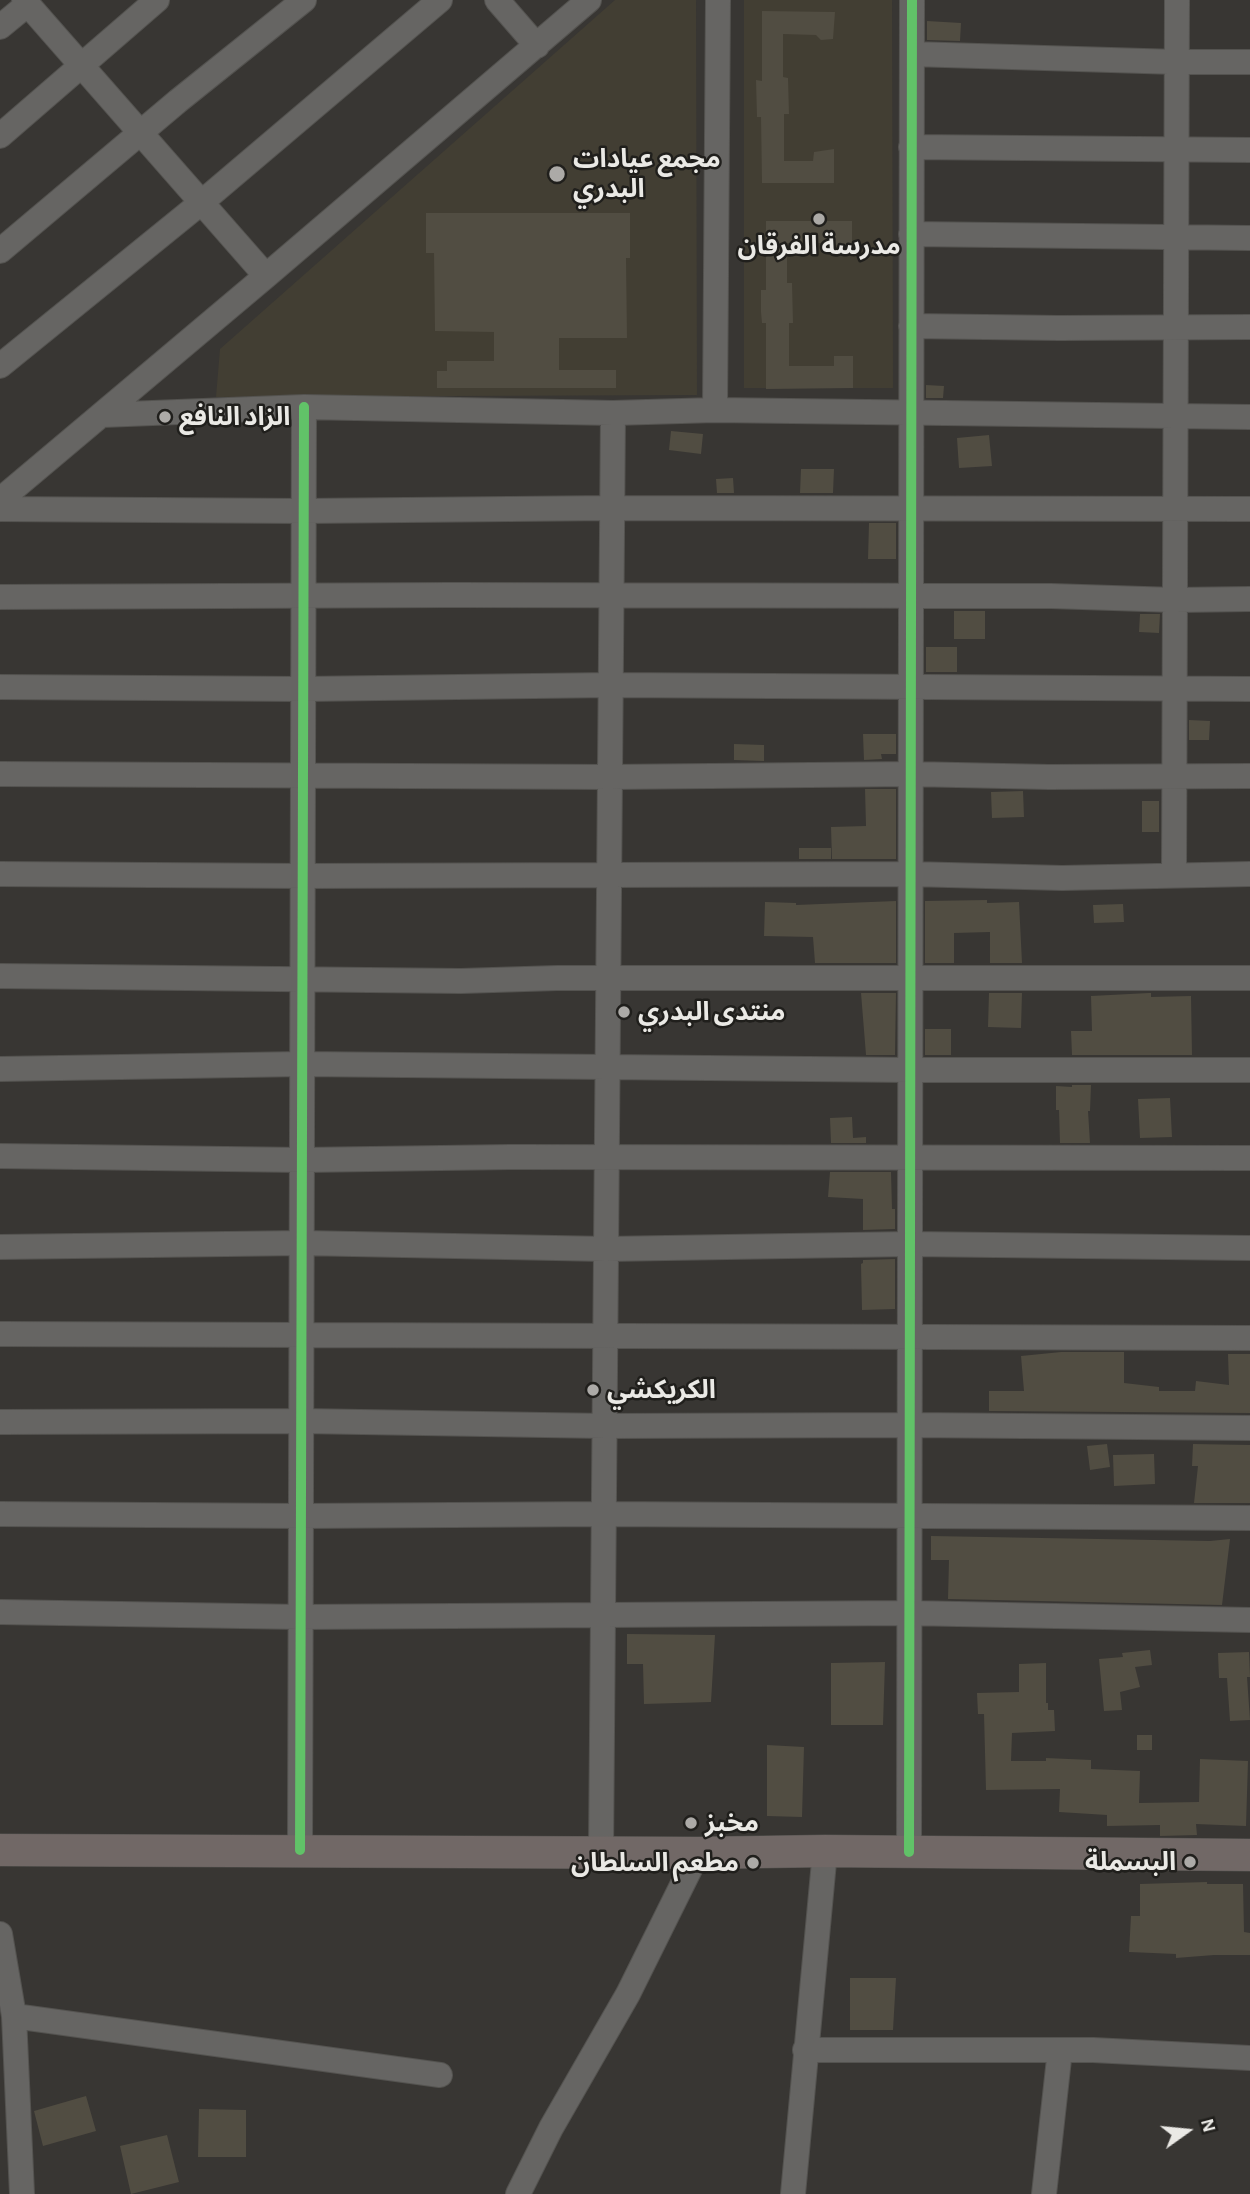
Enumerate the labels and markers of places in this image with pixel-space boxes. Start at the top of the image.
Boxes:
place label: مجمع عيادات البدري [573,143,721,204]
marker: مجمع عيادات البدري [547,164,567,184]
marker: مدرسة الفرقان [811,211,827,227]
place label: مدرسة الفرقان [737,230,901,262]
place label: الزاد النافع [179,401,290,433]
marker: الزاد النافع [157,409,173,425]
place label: منتدى البدري [638,996,785,1028]
marker: منتدى البدري [616,1004,632,1020]
place label: الكريكشي [607,1374,716,1406]
marker: الكريكشي [585,1382,601,1398]
place label: مخبز [705,1807,759,1839]
marker: مخبز [683,1815,699,1831]
place label: البسملة [1085,1846,1176,1878]
place label: مطعم السلطان [571,1847,739,1879]
marker: البسملة [1182,1854,1198,1870]
marker: مطعم السلطان [745,1855,761,1871]

